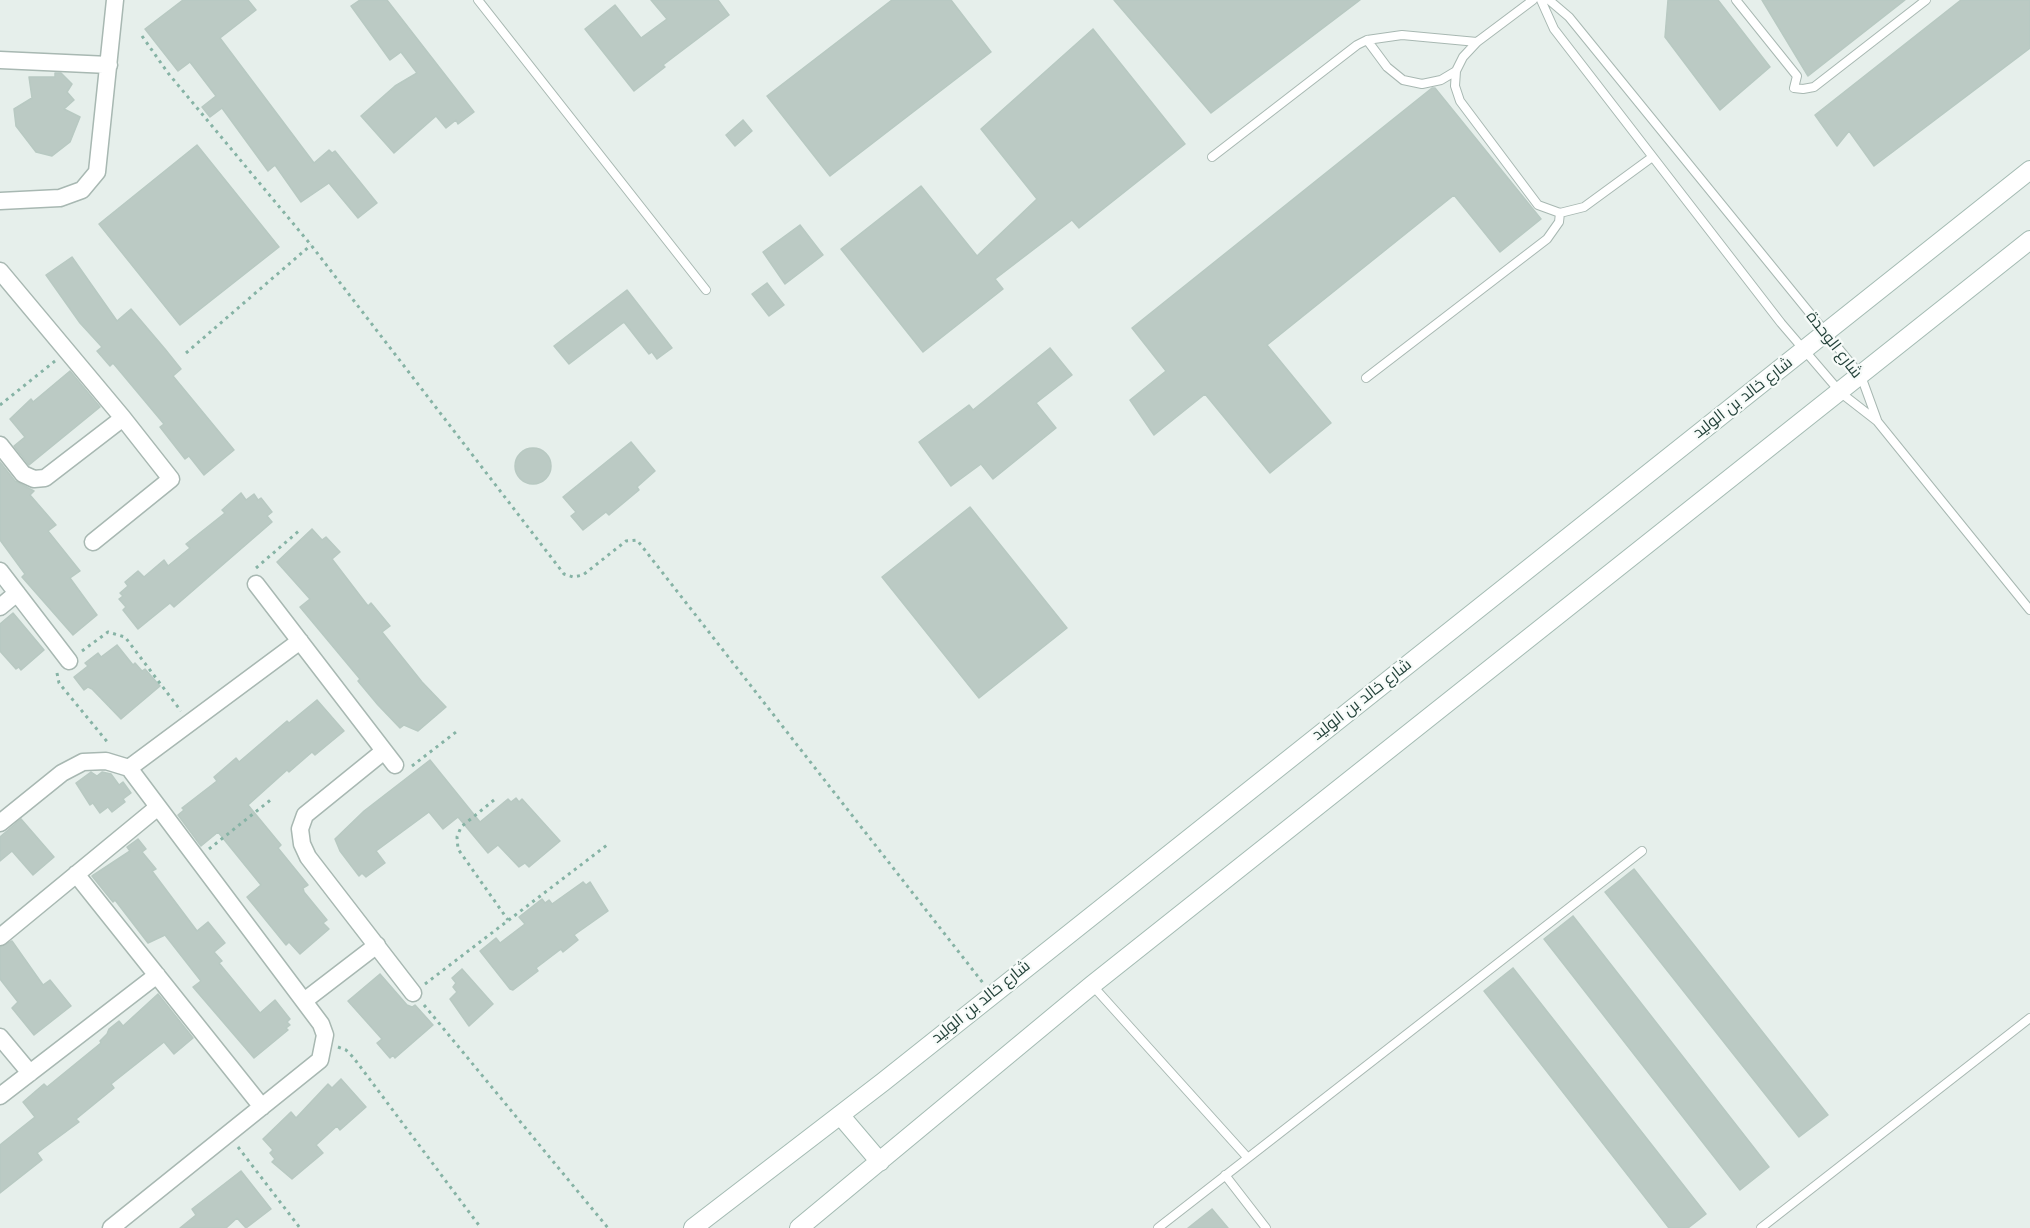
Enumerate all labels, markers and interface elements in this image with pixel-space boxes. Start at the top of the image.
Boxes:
street label: شارع الوحدة [1802,308,1866,382]
street label: شارع خالد بن الوليد [1689,353,1797,443]
street label: شارع خالد بن الوليد [1308,655,1416,745]
street label: شارع خالد بن الوليد [928,956,1034,1048]

